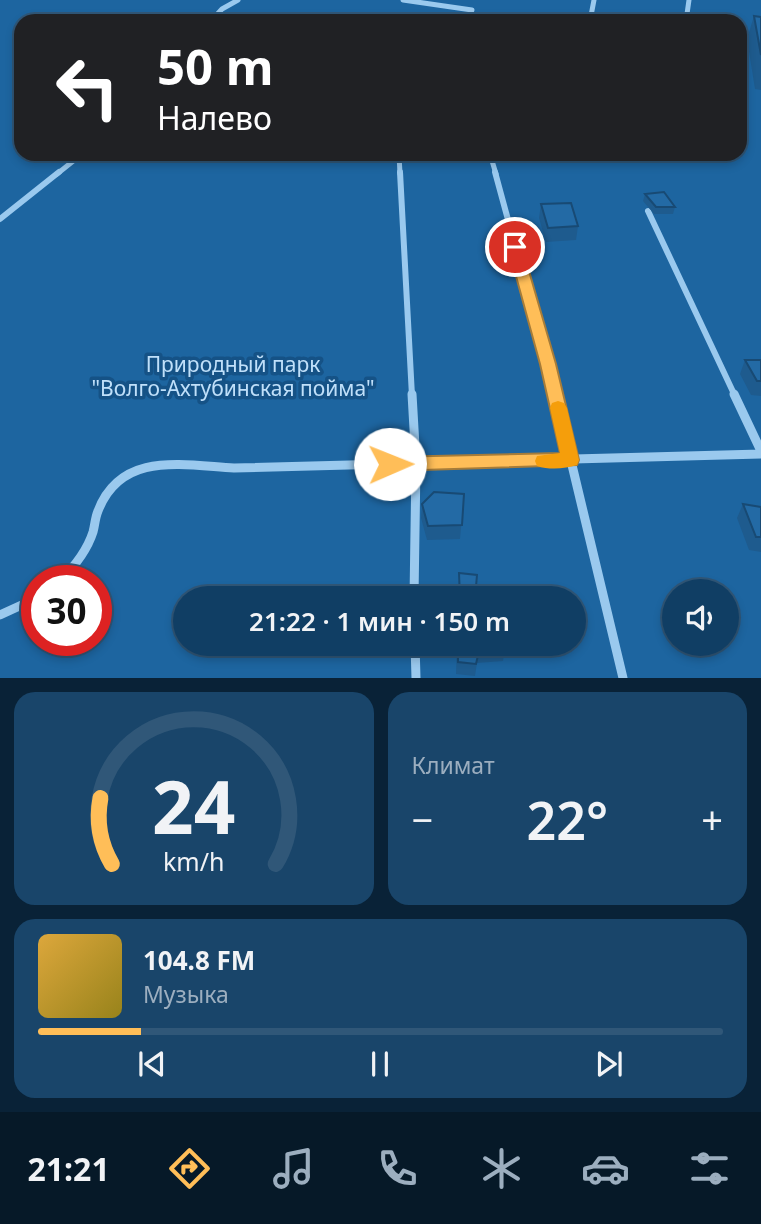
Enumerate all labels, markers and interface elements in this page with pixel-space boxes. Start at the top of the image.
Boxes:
text: 50 m [157,33,274,99]
icon: left [42,42,133,133]
text: Налево [157,96,272,139]
pin [485,217,545,277]
icon: arrive [496,228,534,266]
park label: Природный парк "Волго-Ахтубинская пойма" [91,350,375,402]
position arrow [353,427,427,501]
speed limit sign: 30 [21,565,112,656]
map controls [662,579,739,656]
button: sound [662,579,739,656]
text: 21:22 · 1 мин · 150 m [249,603,510,639]
text: Климат [412,749,495,781]
text: 24 [152,757,235,856]
text: 22° [526,784,608,855]
text: − [412,793,433,845]
text: + [701,793,723,845]
text: km/h [163,844,225,878]
text: 104.8 FM [143,942,255,978]
text: Музыка [143,978,229,1010]
icon: previous [133,1045,171,1083]
icon: pause [361,1045,399,1083]
icon: next [590,1045,628,1083]
icon: directions [165,1144,214,1193]
icon: music [269,1144,318,1193]
icon: phone [373,1144,422,1193]
icon: climate [477,1144,526,1193]
icon: car [581,1144,630,1193]
icon: filters [685,1144,734,1193]
text: 21:21 [27,1147,110,1190]

